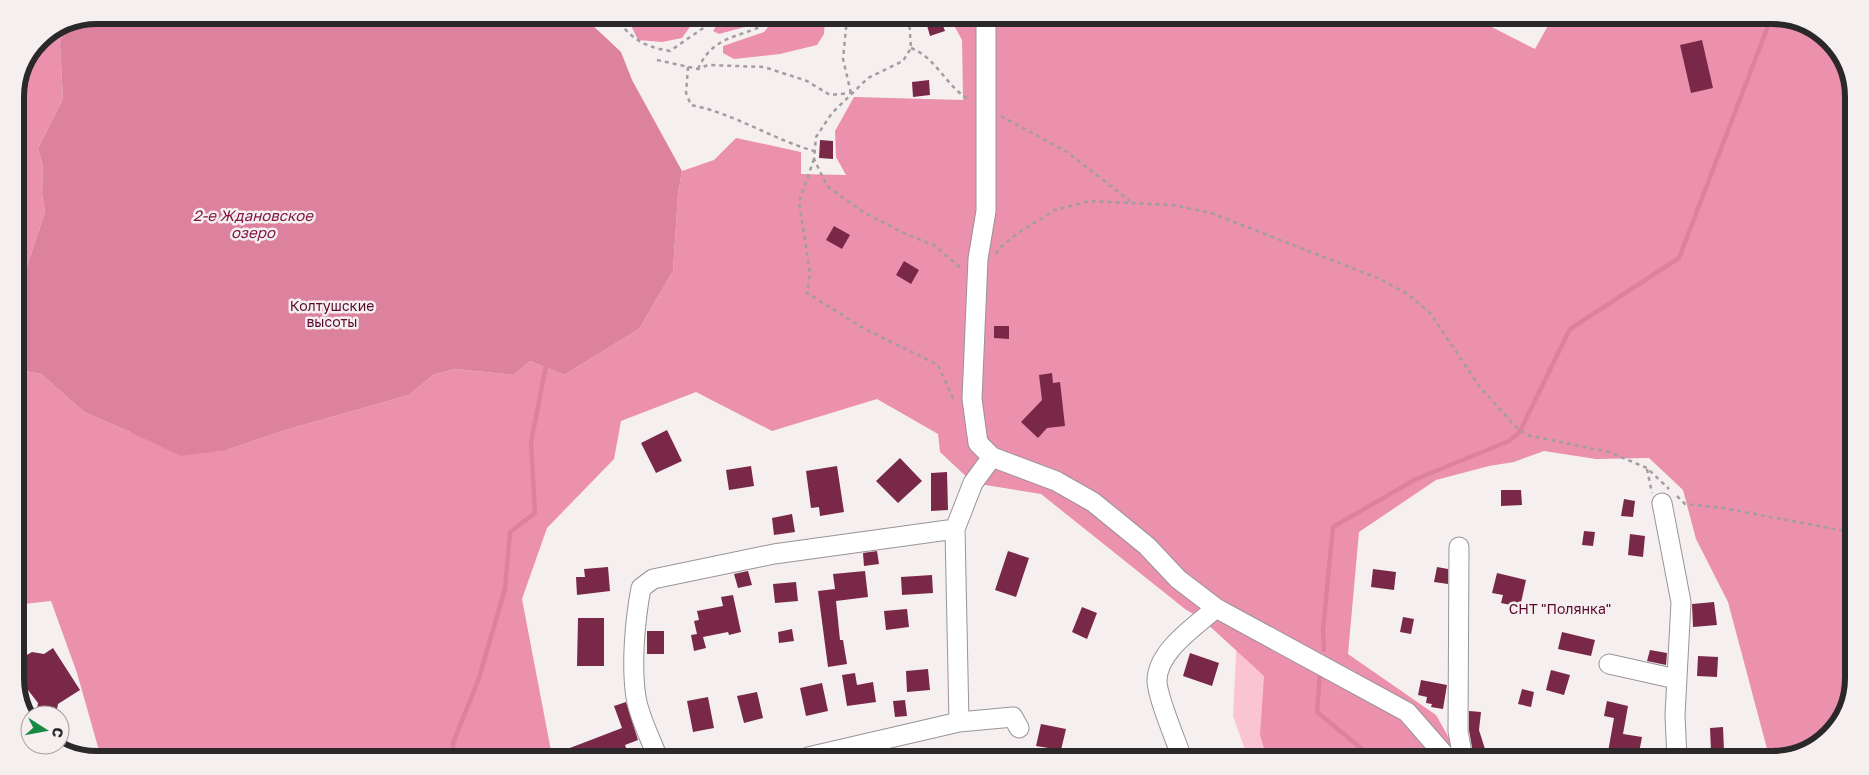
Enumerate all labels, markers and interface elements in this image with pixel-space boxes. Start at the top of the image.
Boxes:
water label: 2-е Ждановское озеро [193,206,314,241]
park label: Колтушские высоты [290,297,374,330]
park label: СНТ "Полянка" [1509,600,1611,617]
north arrow [20,705,70,755]
text: С [49,726,68,739]

